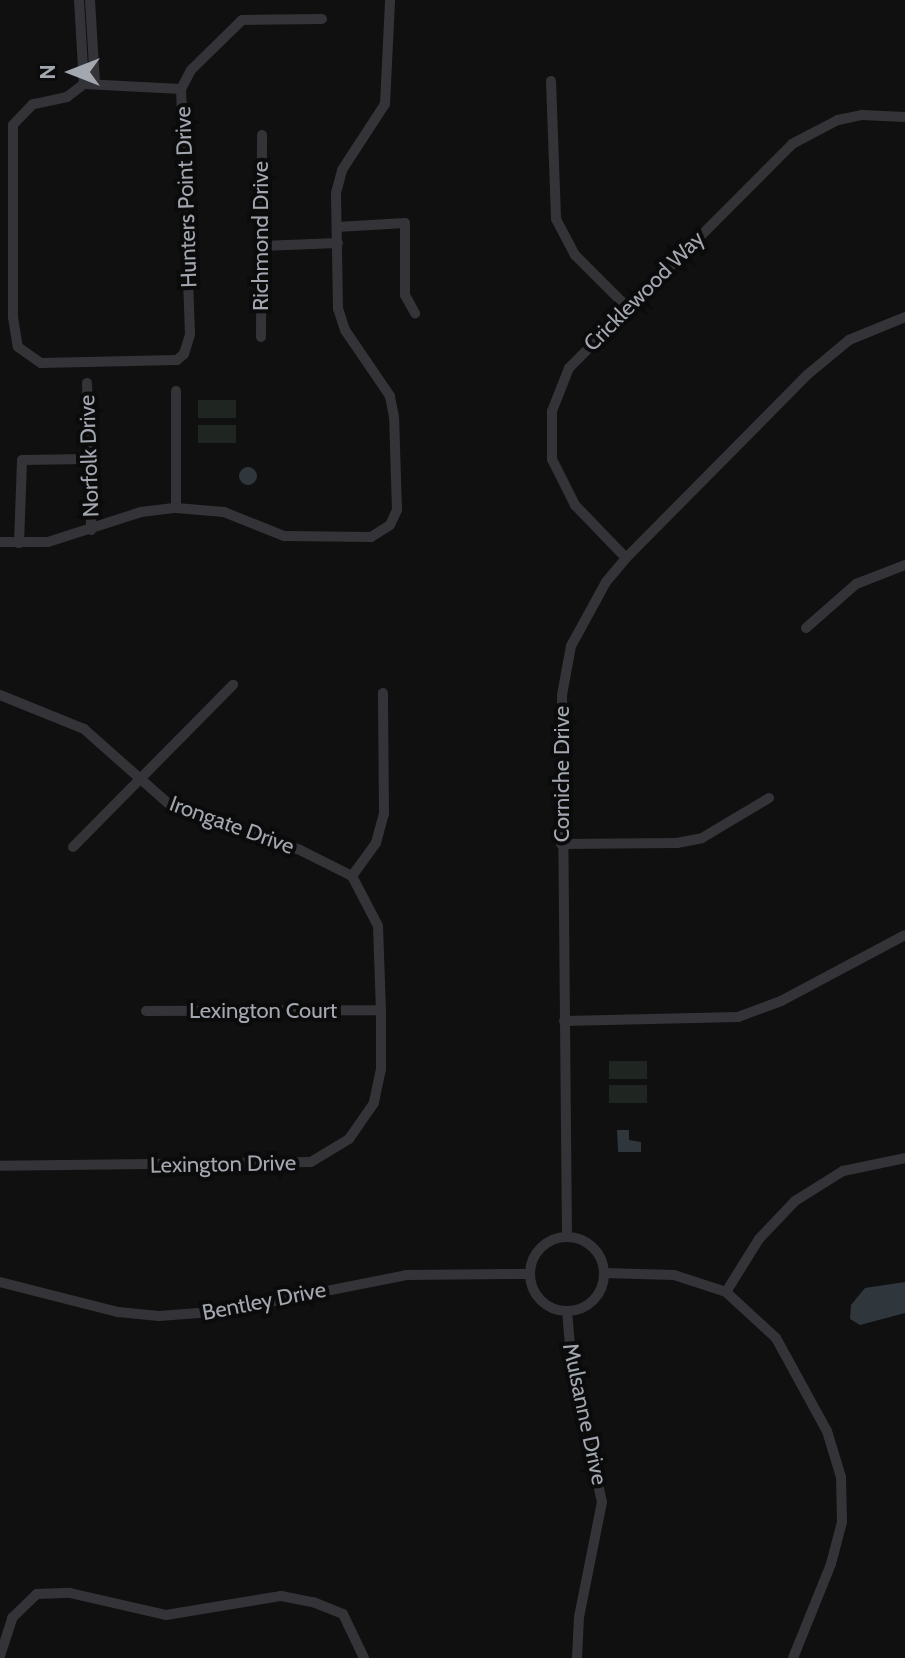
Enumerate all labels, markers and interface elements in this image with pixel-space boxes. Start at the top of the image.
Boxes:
north arrow [32,32,112,112]
text: N [34,64,61,80]
street label: Hunters Point Drive [170,106,202,288]
street label: Richmond Drive [248,161,274,311]
street label: Cricklewood Way [578,225,710,357]
street label: Norfolk Drive [74,394,104,518]
street label: Corniche Drive [549,706,575,842]
street label: Irongate Drive [166,790,298,860]
street label: Lexington Court [189,998,337,1024]
street label: Lexington Drive [150,1150,296,1178]
street label: Bentley Drive [200,1276,328,1326]
street label: Mulsanne Drive [557,1341,613,1487]

